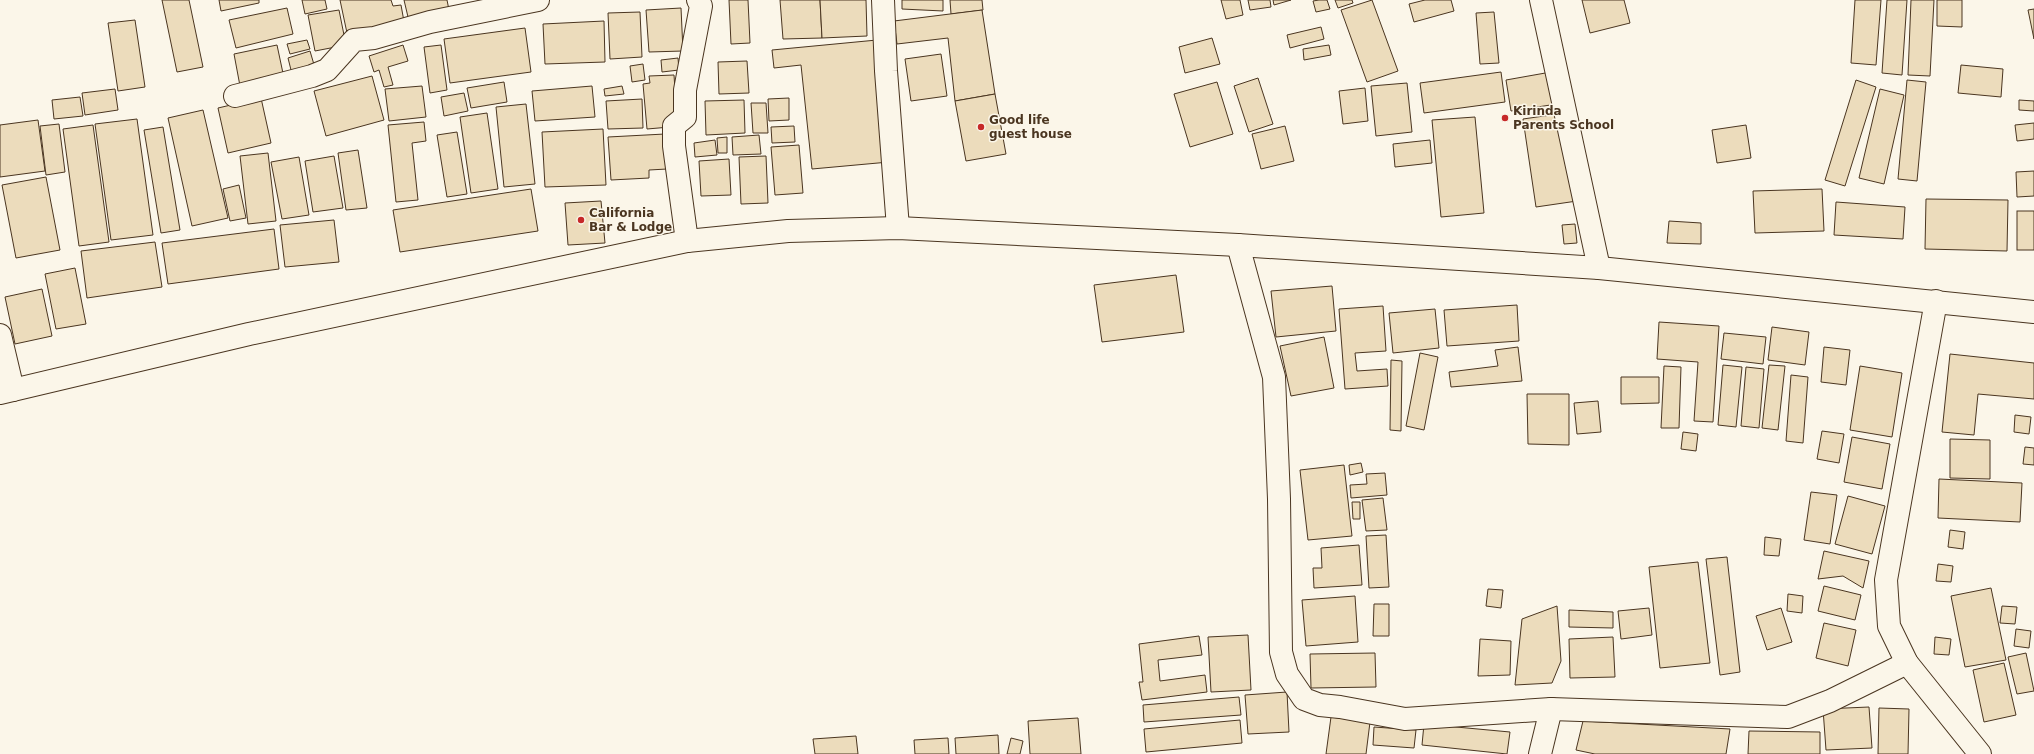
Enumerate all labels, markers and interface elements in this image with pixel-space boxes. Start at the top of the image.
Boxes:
place label: Kirinda Parents School [1513,104,1614,132]
place label: Good life guest house [989,113,1072,141]
marker: Kirinda Parents School [1500,113,1510,123]
marker: Good life guest house [976,122,986,132]
place label: California Bar & Lodge [589,206,672,234]
marker: California Bar & Lodge [576,215,586,225]

